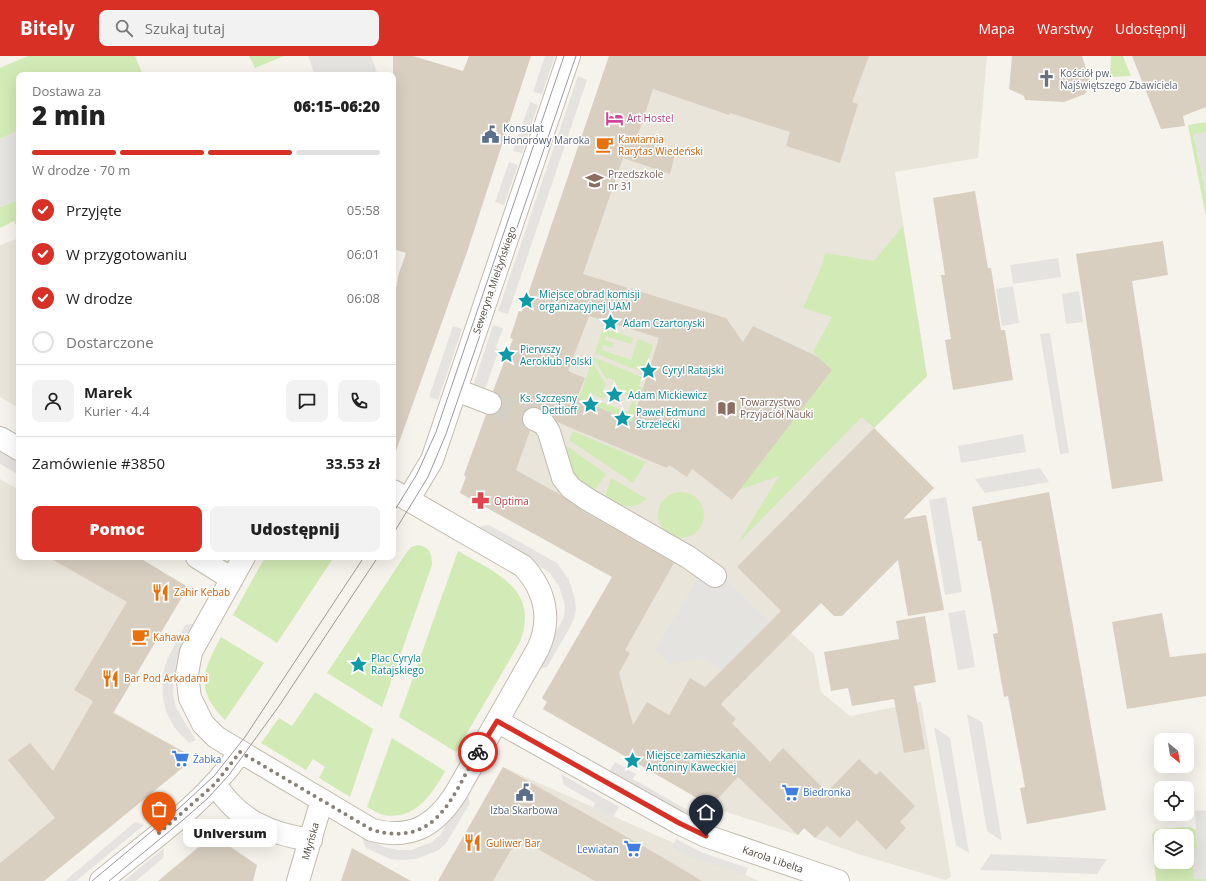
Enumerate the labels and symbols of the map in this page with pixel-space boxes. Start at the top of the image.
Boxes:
place label: Kościół pw. Najświętszego Zbawiciela [1060,66,1178,92]
church icon: Kościół pw. Najświętszego Zbawiciela [1037,69,1057,89]
hotel icon: Art Hostel [604,108,624,128]
place label: Art Hostel [627,111,673,125]
place label: Konsulat Honorowy Maroka [503,121,589,147]
public building icon: Konsulat Honorowy Maroka [480,124,500,144]
place label: Kawiarnia Rarytas Wiedeński [618,132,703,158]
cafe icon: Kawiarnia Rarytas Wiedeński [595,135,615,155]
place label: Przedszkole nr 31 [608,167,664,193]
school or university icon: Przedszkole nr 31 [585,170,605,190]
street label: Seweryna Mielżyńskiego [469,224,519,336]
place label: Miejsce obrad komisji organizacyjnej UAM [539,287,640,313]
place icon: Miejsce obrad komisji organizacyjnej UAM [516,290,536,310]
place icon: Adam Czartoryski [600,313,620,333]
place label: Adam Czartoryski [623,316,705,330]
place label: Pierwszy Aeroklub Polski [520,342,592,368]
place icon: Pierwszy Aeroklub Polski [497,345,517,365]
place icon: Cyryl Ratajski [639,360,659,380]
place label: Cyryl Ratajski [662,363,723,377]
place icon: Adam Mickiewicz [605,385,625,405]
place label: Adam Mickiewicz [628,388,708,402]
place label: Ks. Szczęsny Dettloff [520,391,578,417]
place icon: Ks. Szczęsny Dettloff [580,394,600,414]
place label: Towarzystwo Przyjaciół Nauki [740,395,813,421]
library icon: Towarzystwo Przyjaciół Nauki [717,398,737,418]
place label: Paweł Edmund Strzelecki [636,405,705,431]
place icon: Paweł Edmund Strzelecki [613,408,633,428]
pharmacy icon: Optima [471,491,491,511]
place label: Optima [494,494,529,508]
restaurant icon: Zahir Kebab [151,582,171,602]
place label: Zahir Kebab [174,585,230,599]
cafe icon: Kahawa [130,627,150,647]
place label: Kahawa [153,630,190,644]
place label: Plac Cyryla Ratajskiego [371,651,424,677]
place icon: Plac Cyryla Ratajskiego [348,654,368,674]
restaurant icon: Bar Pod Arkadami [101,668,121,688]
place label: Bar Pod Arkadami [124,671,208,685]
courier [458,732,498,772]
north arrow [1154,733,1194,773]
place label: Miejsce zamieszkania Antoniny Kaweckiej [646,748,746,774]
supermarket icon: Żabka [170,749,190,769]
place icon: Miejsce zamieszkania Antoniny Kaweckiej [623,751,643,771]
place label: Żabka [193,752,221,766]
supermarket icon: Biedronka [780,782,800,802]
public building icon: Izba Skarbowa [514,783,534,803]
place label: Biedronka [803,785,851,799]
pin [142,792,176,833]
pin [689,795,723,836]
place label: Izba Skarbowa [490,803,558,817]
callout: Universum [183,819,277,847]
street label: Młyńska [298,821,322,861]
restaurant icon: Guliwer Bar [463,833,483,853]
place label: Guliwer Bar [486,836,541,850]
supermarket icon: Lewiatan [622,839,642,859]
place label: Lewiatan [577,842,619,856]
street label: Karola Libelta [741,842,805,876]

